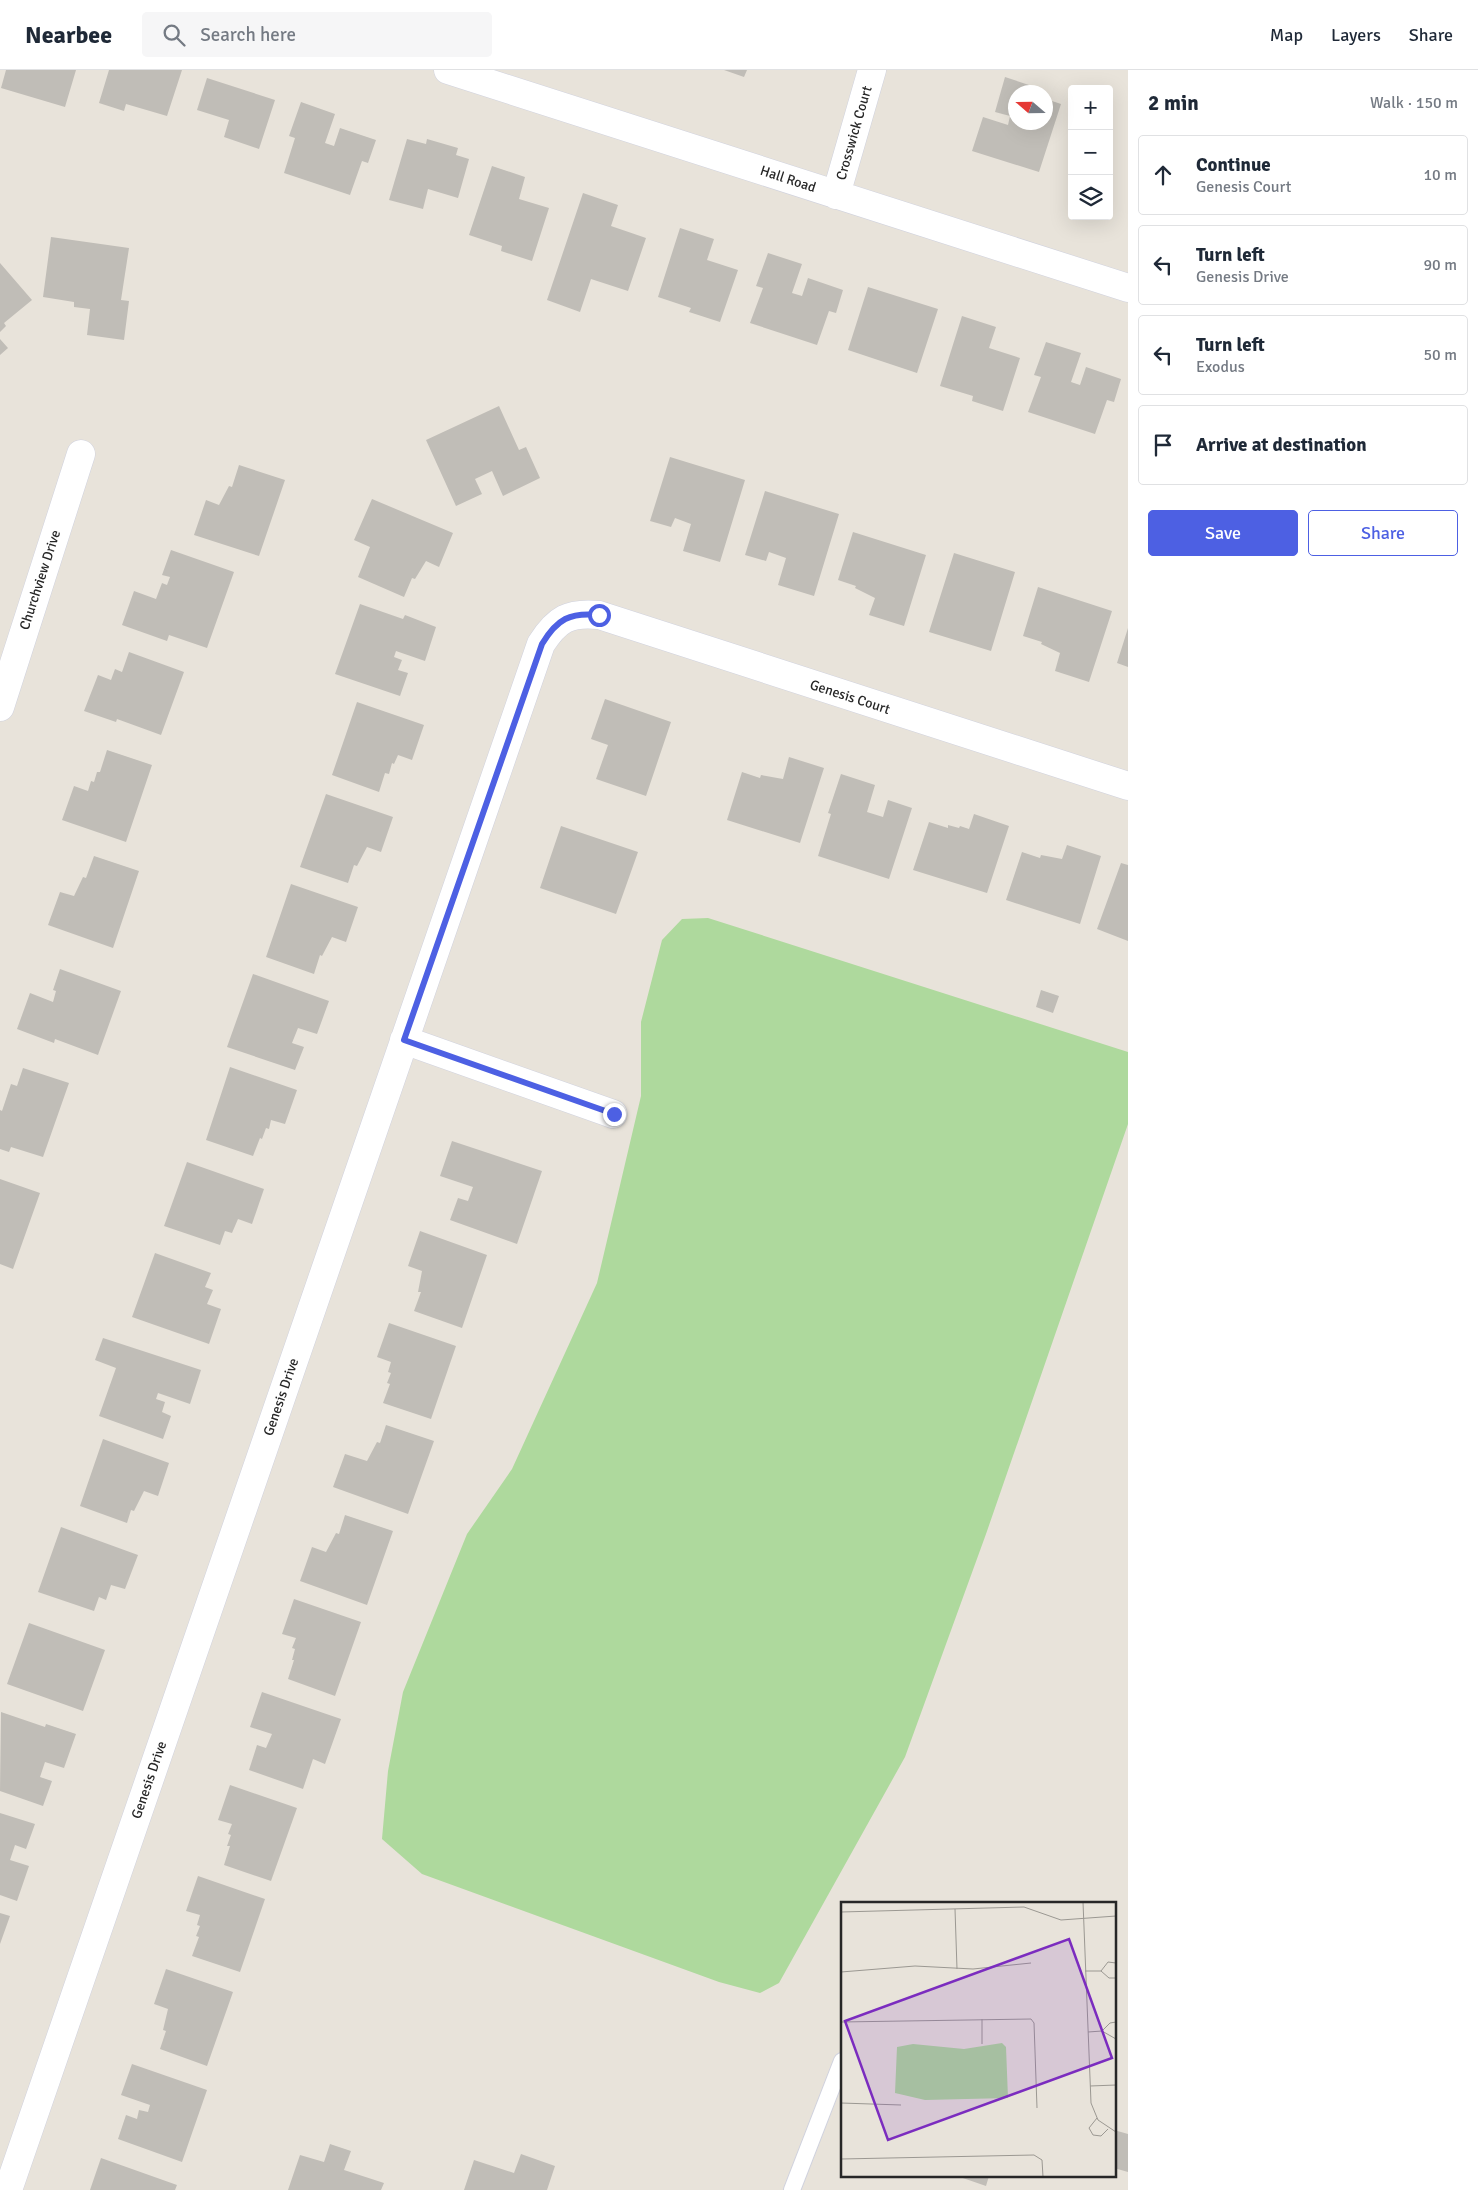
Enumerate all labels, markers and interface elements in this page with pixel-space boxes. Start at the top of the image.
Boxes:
search box [142,12,492,57]
text: Nearbee [25,20,112,50]
icon: search [160,21,188,49]
text: Search here [200,23,296,47]
text: Map [1270,24,1303,46]
text: Layers [1331,24,1381,46]
text: Share [1409,24,1453,46]
street label: Crosswick Court [832,84,876,182]
north arrow [1008,85,1053,130]
map controls [1068,85,1113,220]
button: + [1068,85,1113,130]
text: 2 min [1148,90,1199,116]
text: Walk · 150 m [1370,93,1458,113]
button: − [1068,130,1113,175]
text: Continue [1196,153,1271,177]
icon: ahead [1149,161,1177,189]
street label: Hall Road [758,162,818,196]
text: 10 m [1423,165,1457,185]
button: layers [1068,175,1113,220]
text: Genesis Court [1196,177,1291,197]
text: Turn left [1196,243,1265,267]
icon: left [1149,251,1177,279]
text: 90 m [1423,255,1457,275]
text: Genesis Drive [1196,267,1289,287]
text: Turn left [1196,333,1265,357]
icon: left [1149,341,1177,369]
text: 50 m [1423,345,1457,365]
text: Exodus [1196,357,1245,377]
icon: arrive [1149,431,1177,459]
text: Arrive at destination [1196,433,1367,457]
button: Save [1148,510,1298,556]
button: Share [1308,510,1458,556]
street label: Churchview Drive [16,528,64,632]
route start [588,604,611,627]
street label: Genesis Court [808,676,892,718]
route end [603,1103,626,1126]
street label: Genesis Drive [260,1356,302,1438]
street label: Genesis Drive [128,1739,170,1821]
inset map [841,1902,1116,2178]

